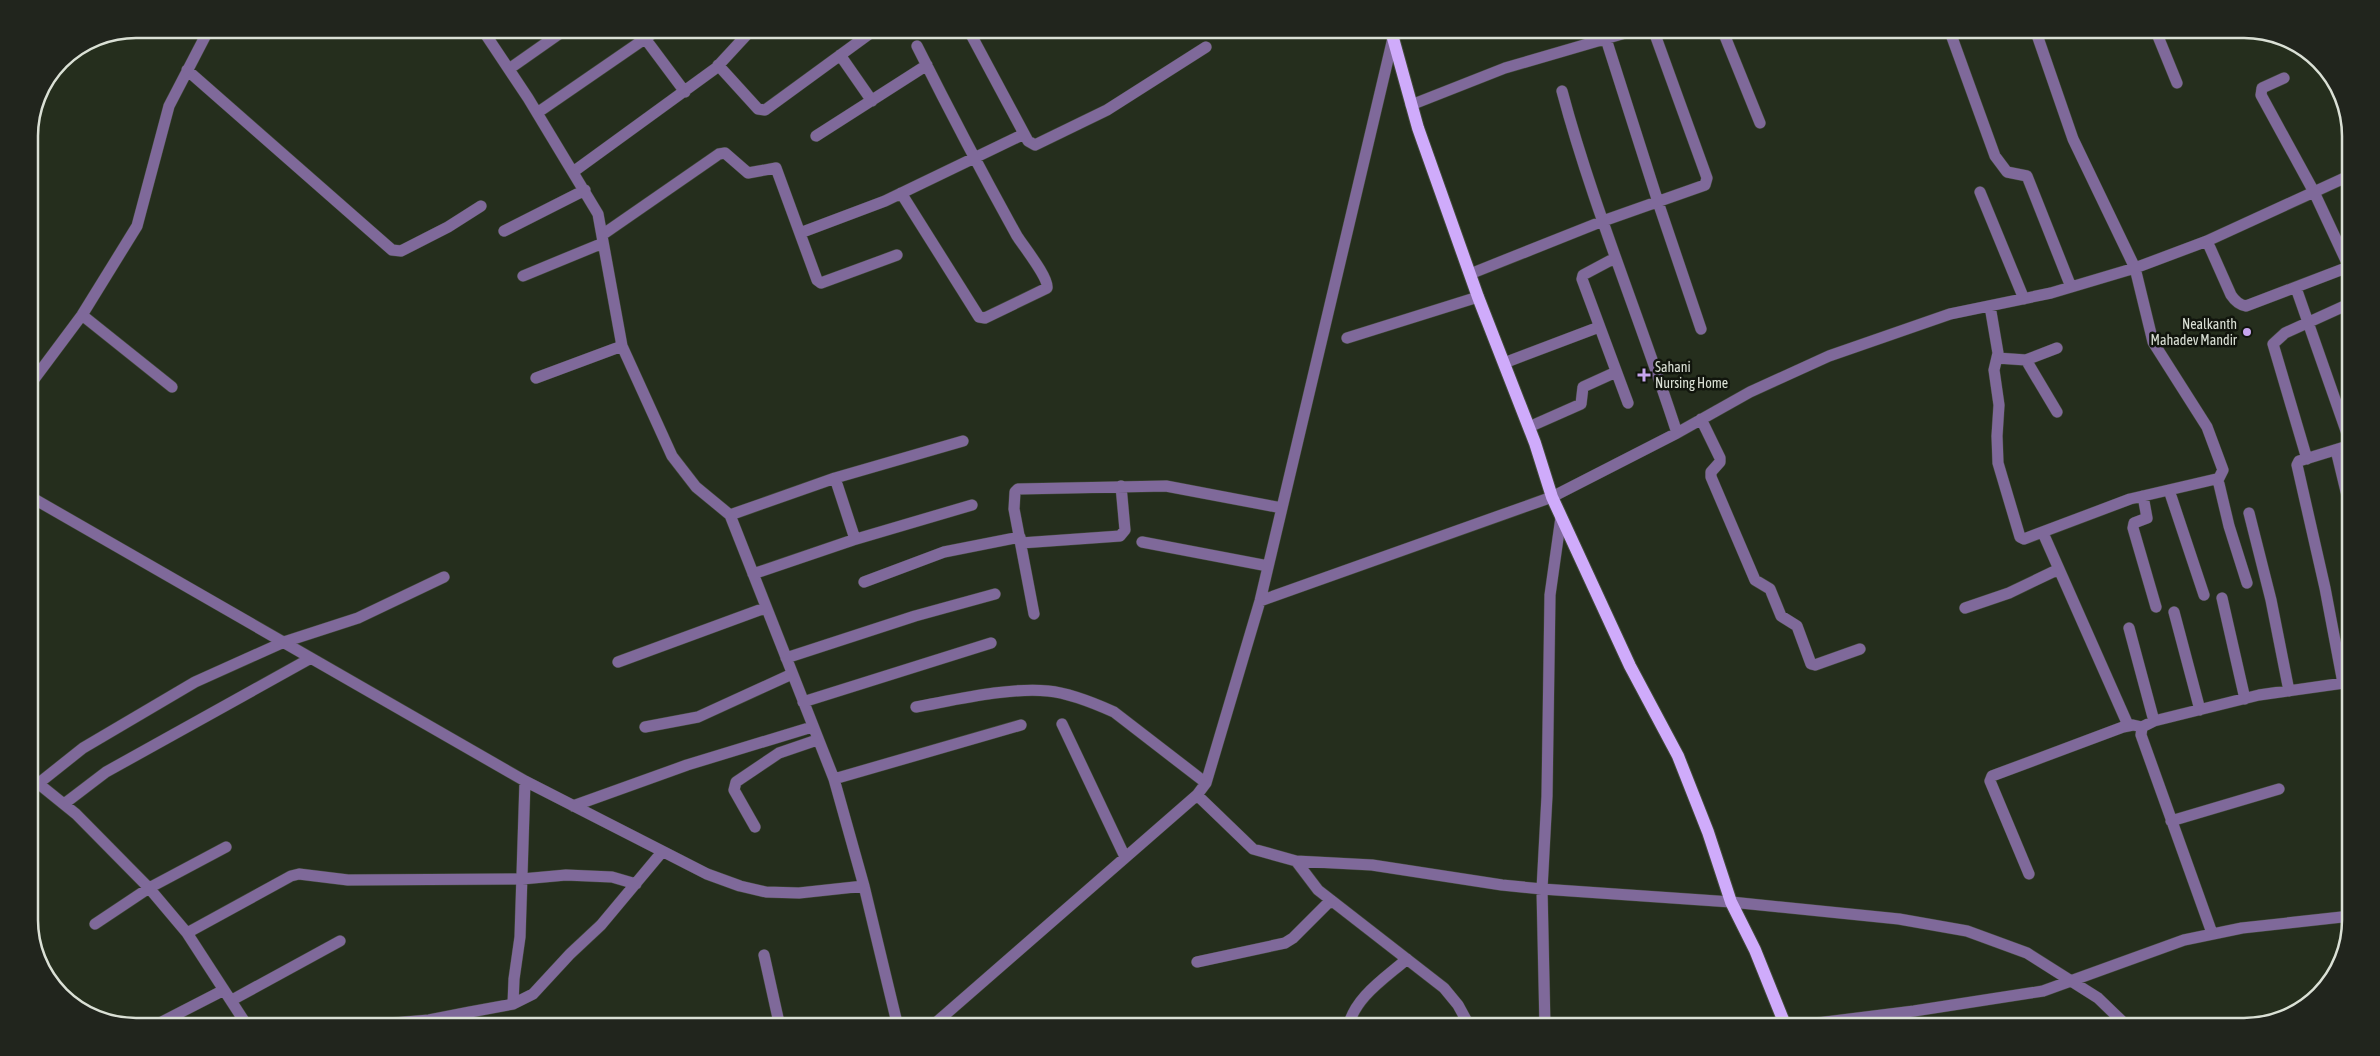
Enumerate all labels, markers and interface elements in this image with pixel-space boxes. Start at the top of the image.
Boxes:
place label: Nealkanth Mahadev Mandir [2151,316,2238,348]
marker: Nealkanth Mahadev Mandir [2241,326,2253,338]
place label: Sahani Nursing Home [1655,359,1728,391]
marker: Sahani Nursing Home [1637,368,1651,382]

